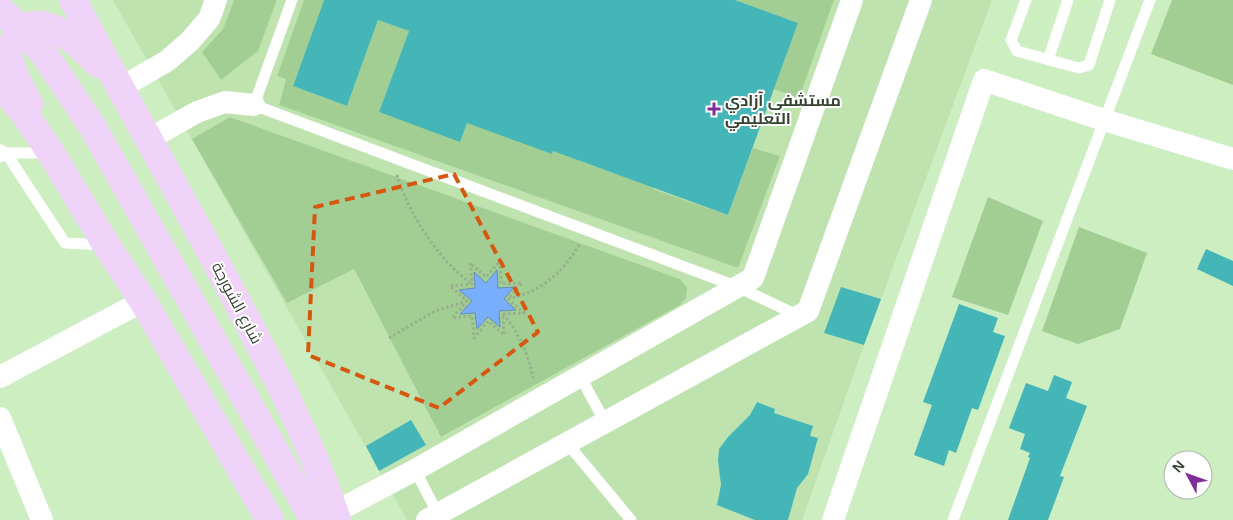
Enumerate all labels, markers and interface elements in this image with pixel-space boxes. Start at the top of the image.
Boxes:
place label: مستشفى آزادي التعليمي [725,91,841,131]
marker: مستشفى آزادي التعليمي [707,102,721,116]
street label: شارع الشورجة [206,259,266,348]
north arrow [1163,450,1213,500]
text: N [1169,457,1188,476]

